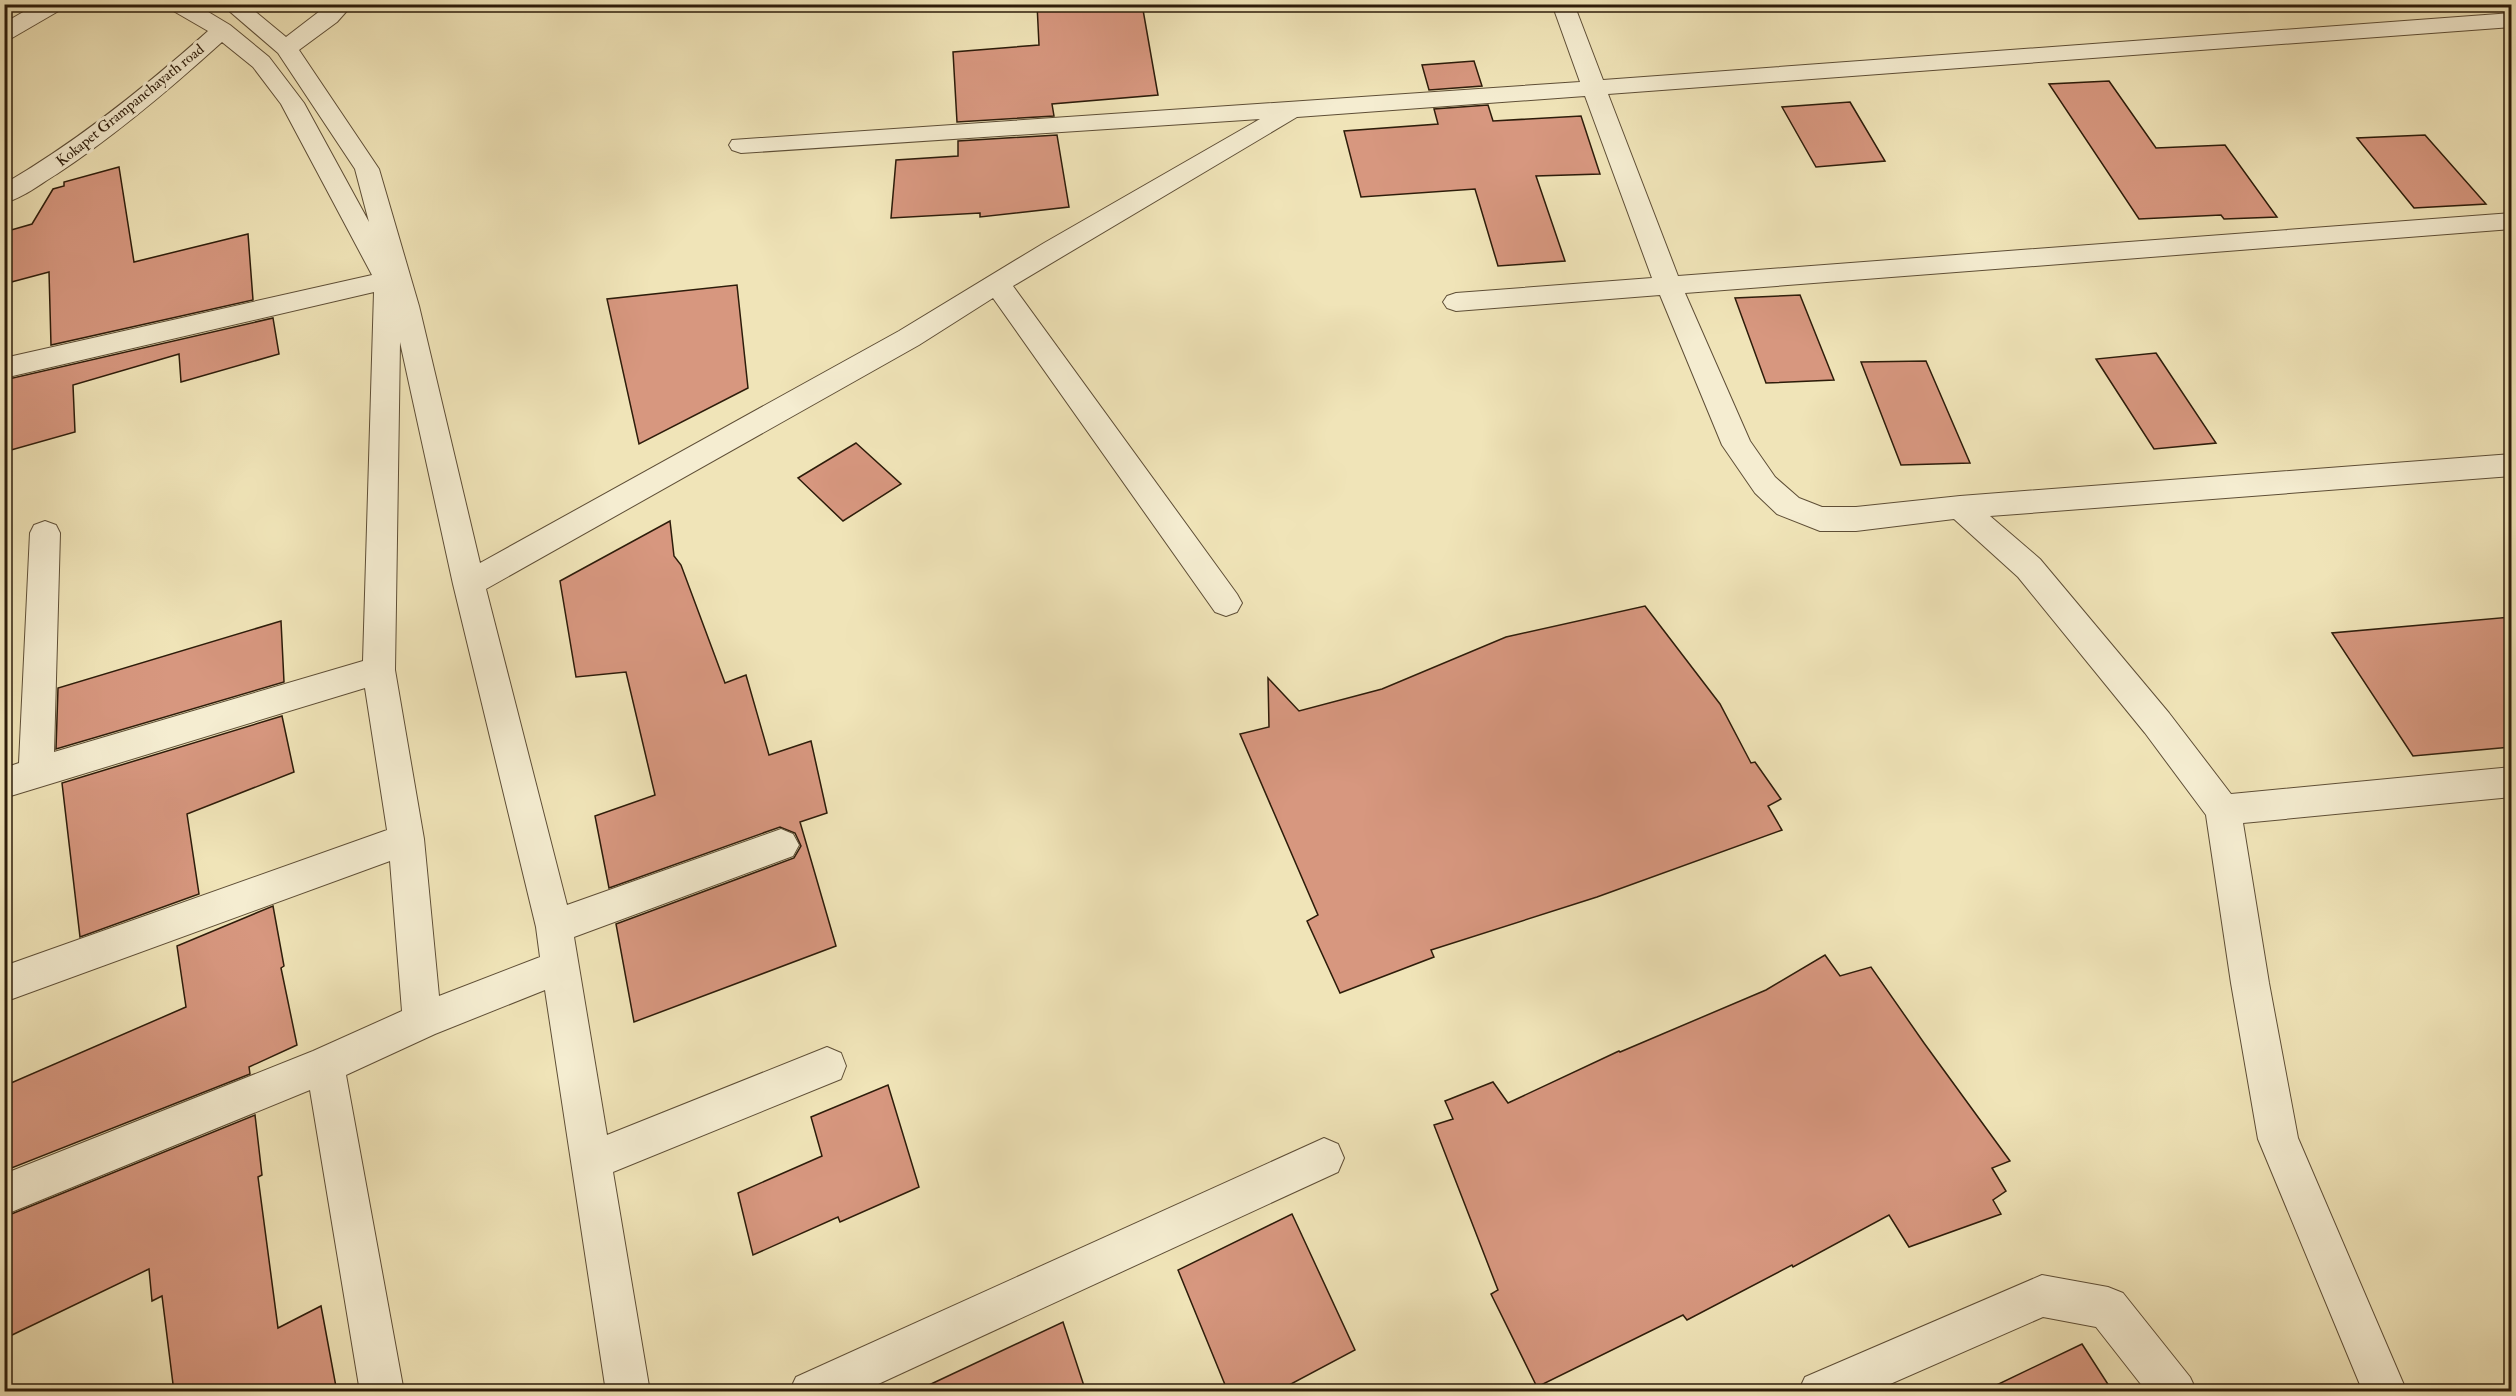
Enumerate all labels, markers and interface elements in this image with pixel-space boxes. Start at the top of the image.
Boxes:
street label: Kokapet Grampanchayath road [53,39,209,172]

